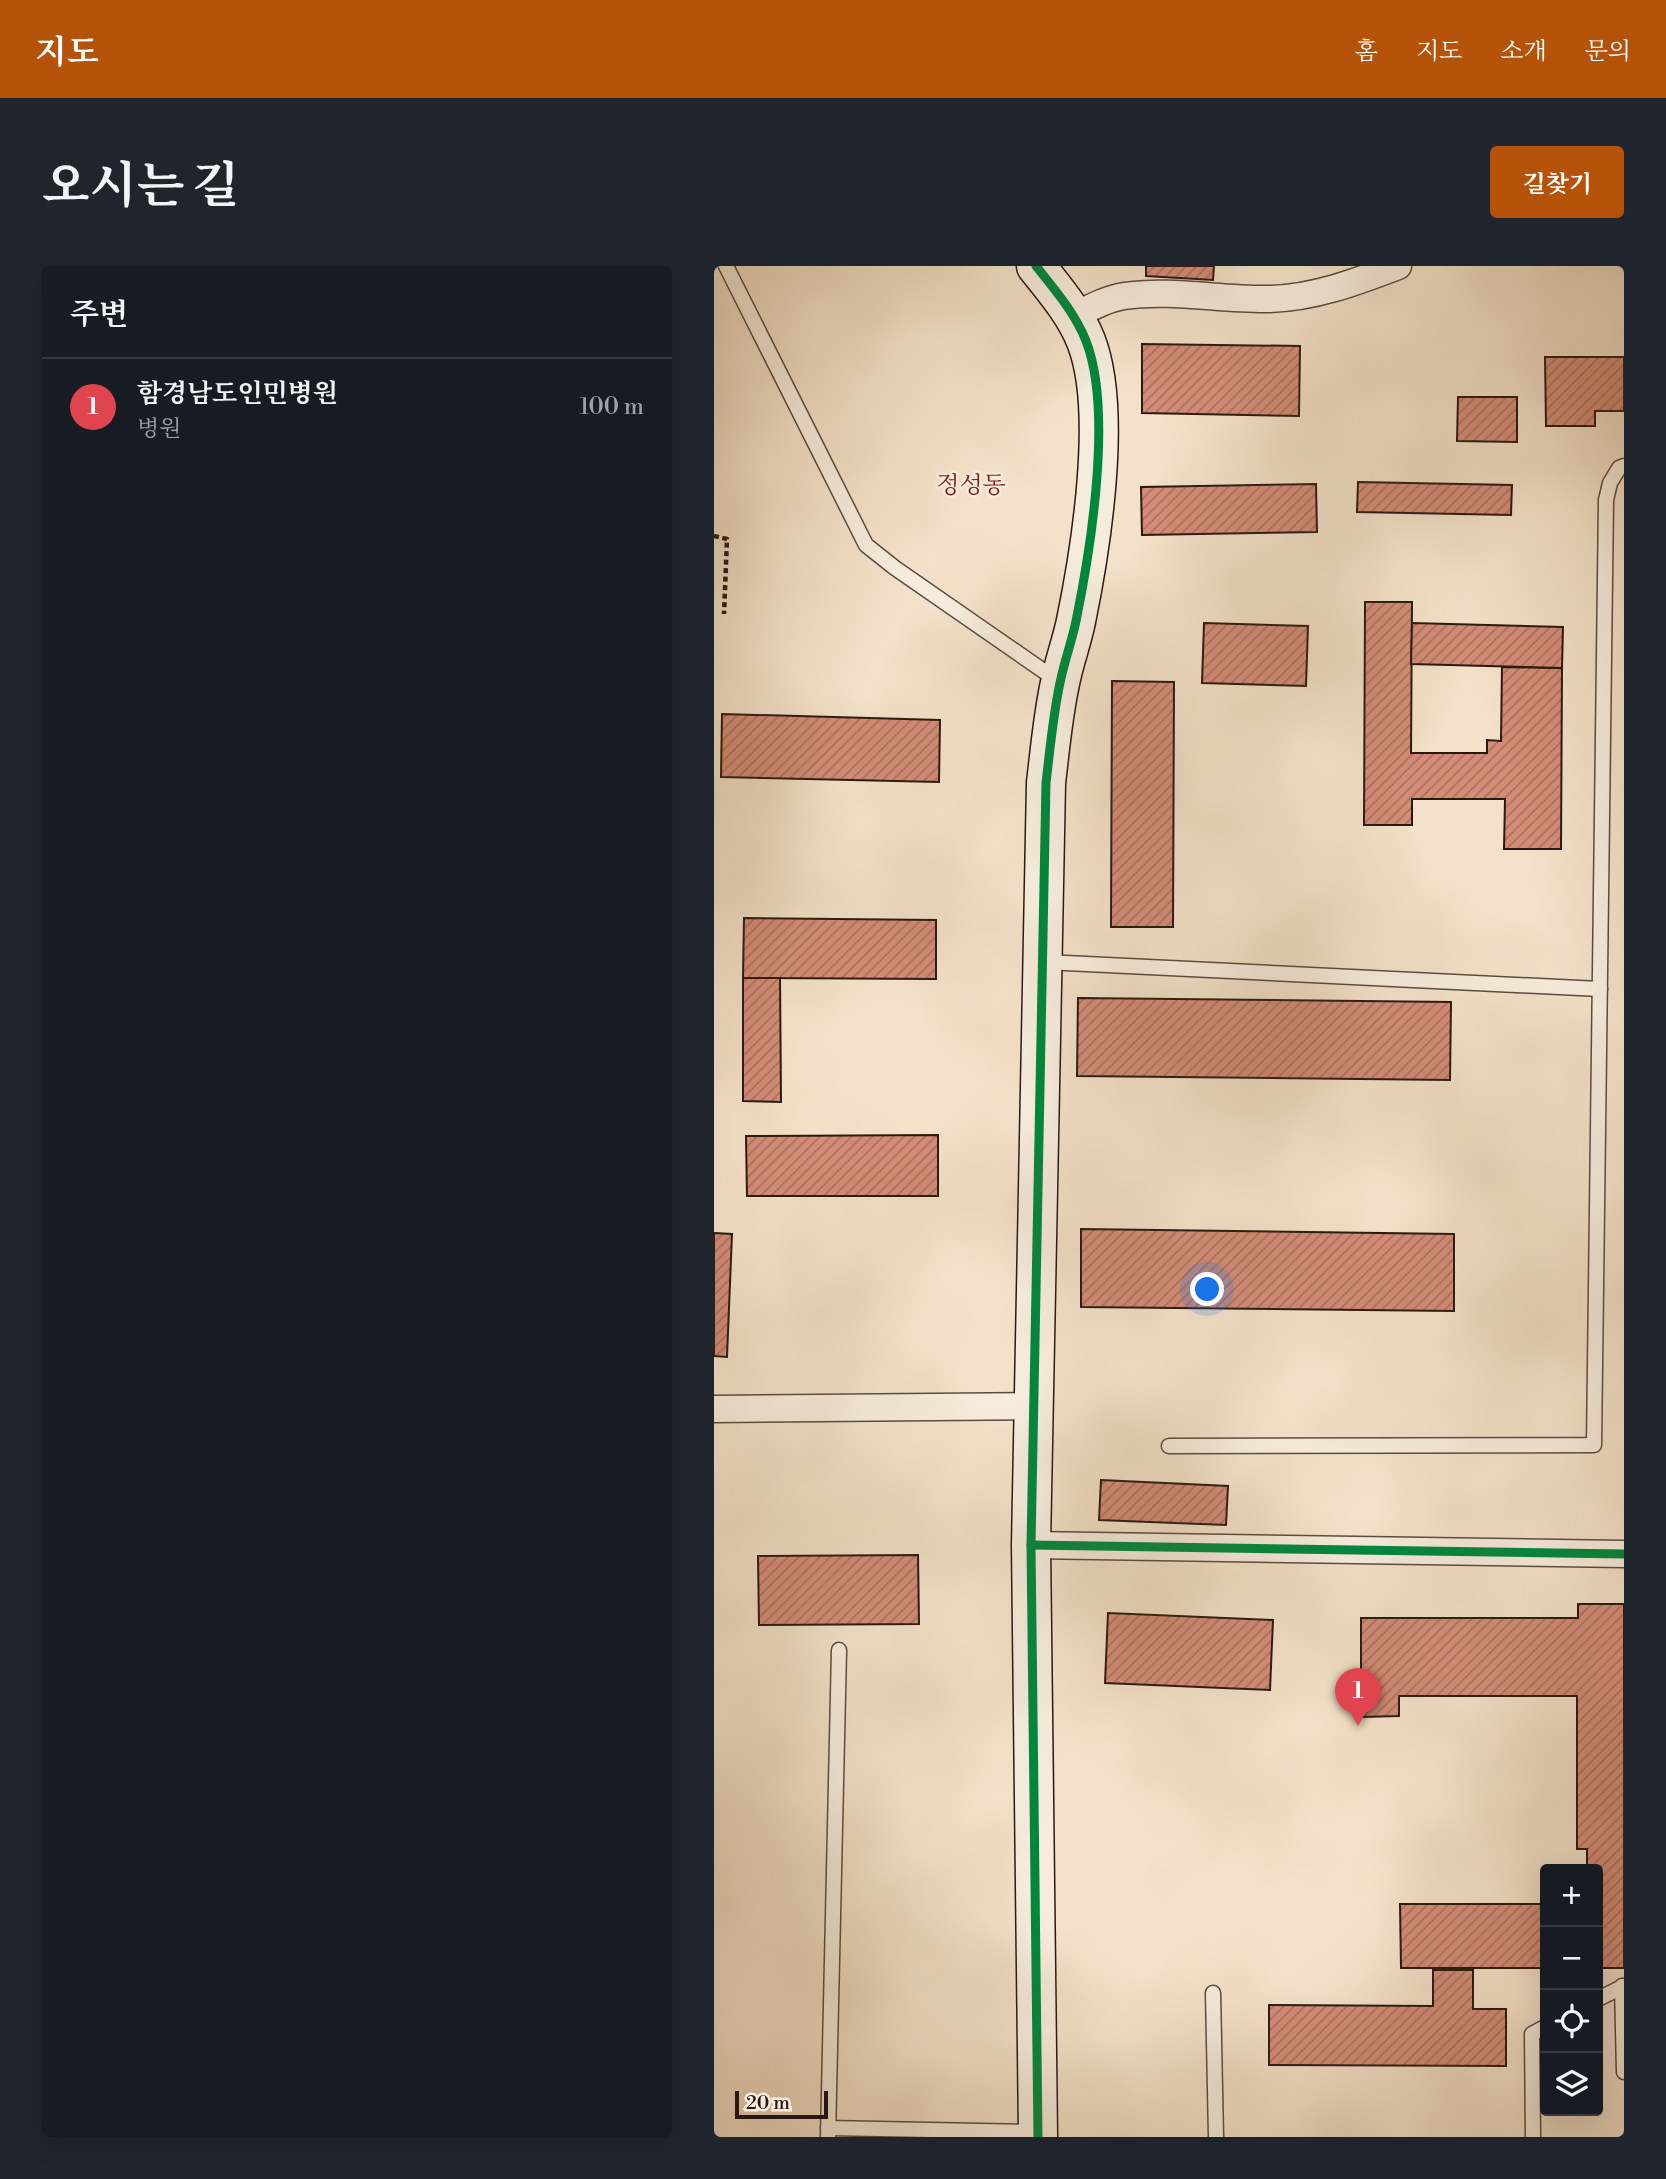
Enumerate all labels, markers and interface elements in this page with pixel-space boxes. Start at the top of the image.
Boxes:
text: 지도 [35,33,99,74]
text: 홈 [1355,37,1378,67]
text: 지도 [1416,37,1462,67]
text: 소개 [1500,37,1547,67]
text: 문의 [1585,37,1631,67]
button: 길찾기 [1490,146,1624,218]
text: 오시는 길 [42,157,239,218]
text: 주변 [70,296,128,334]
text: 함경남도인민병원 [137,378,338,410]
text: 1 [87,393,99,421]
text: 100 m [579,393,644,421]
text: 병원 [137,415,181,443]
district label: 정성동 [936,471,1006,501]
your location [1190,1272,1224,1306]
pin: 1 [1335,1668,1381,1726]
map controls [1540,1864,1603,2116]
button: + [1540,1864,1603,1927]
button: − [1540,1927,1603,1990]
button: locate [1540,1990,1603,2053]
button: layers [1540,2053,1603,2116]
scale bar [735,2088,828,2120]
text: 20 m [746,2091,790,2115]

